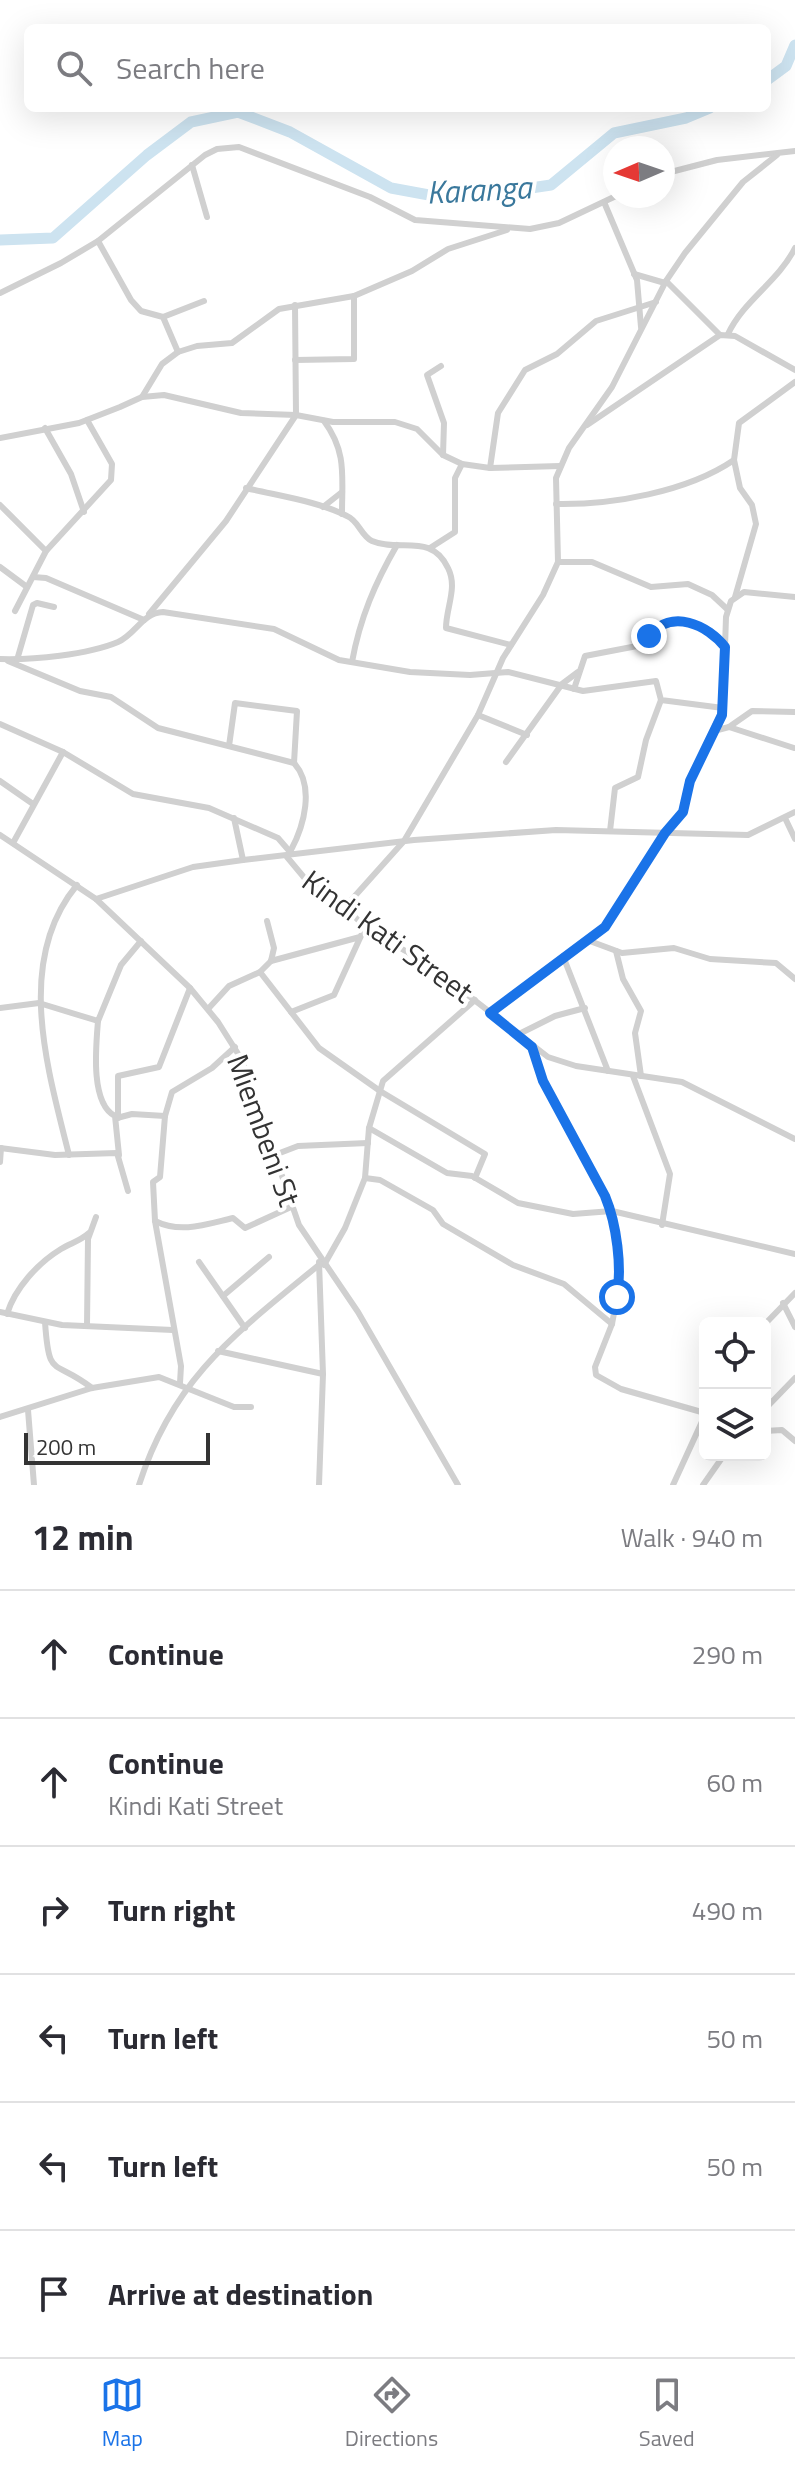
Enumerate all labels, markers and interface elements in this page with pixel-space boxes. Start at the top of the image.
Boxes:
search box [24,24,771,112]
text: Search here [116,45,265,91]
icon: search [52,46,96,90]
north arrow [603,136,675,208]
water label: Karanga [425,162,535,216]
route end [631,618,667,654]
street label: Kindi Kati Street [293,858,484,1014]
street label: Miembeni St [215,1048,313,1213]
route start [599,1279,635,1315]
map controls [699,1317,771,1461]
button: locate [699,1317,771,1389]
button: layers [699,1389,771,1461]
scale bar [24,1429,210,1465]
text: 200 m [36,1430,96,1464]
text: 12 min [32,1511,134,1563]
text: Walk · 940 m [621,1518,763,1557]
text: Continue [108,1631,224,1677]
icon: ahead [32,1632,76,1676]
text: 290 m [692,1635,763,1674]
text: Continue [108,1740,224,1786]
icon: ahead [32,1760,76,1804]
text: 60 m [706,1763,763,1802]
text: Kindi Kati Street [108,1786,283,1825]
text: Turn right [108,1887,236,1933]
icon: right [32,1888,76,1932]
text: 490 m [692,1891,763,1930]
text: Turn left [108,2015,218,2061]
icon: left [32,2016,76,2060]
text: 50 m [706,2019,763,2058]
text: Turn left [108,2143,218,2189]
icon: left [32,2144,76,2188]
text: 50 m [706,2147,763,2186]
text: Arrive at destination [108,2271,373,2317]
icon: arrive [32,2272,76,2316]
tab: Map [100,2373,144,2455]
tab: Directions [345,2373,438,2455]
tab: Saved [639,2373,695,2455]

